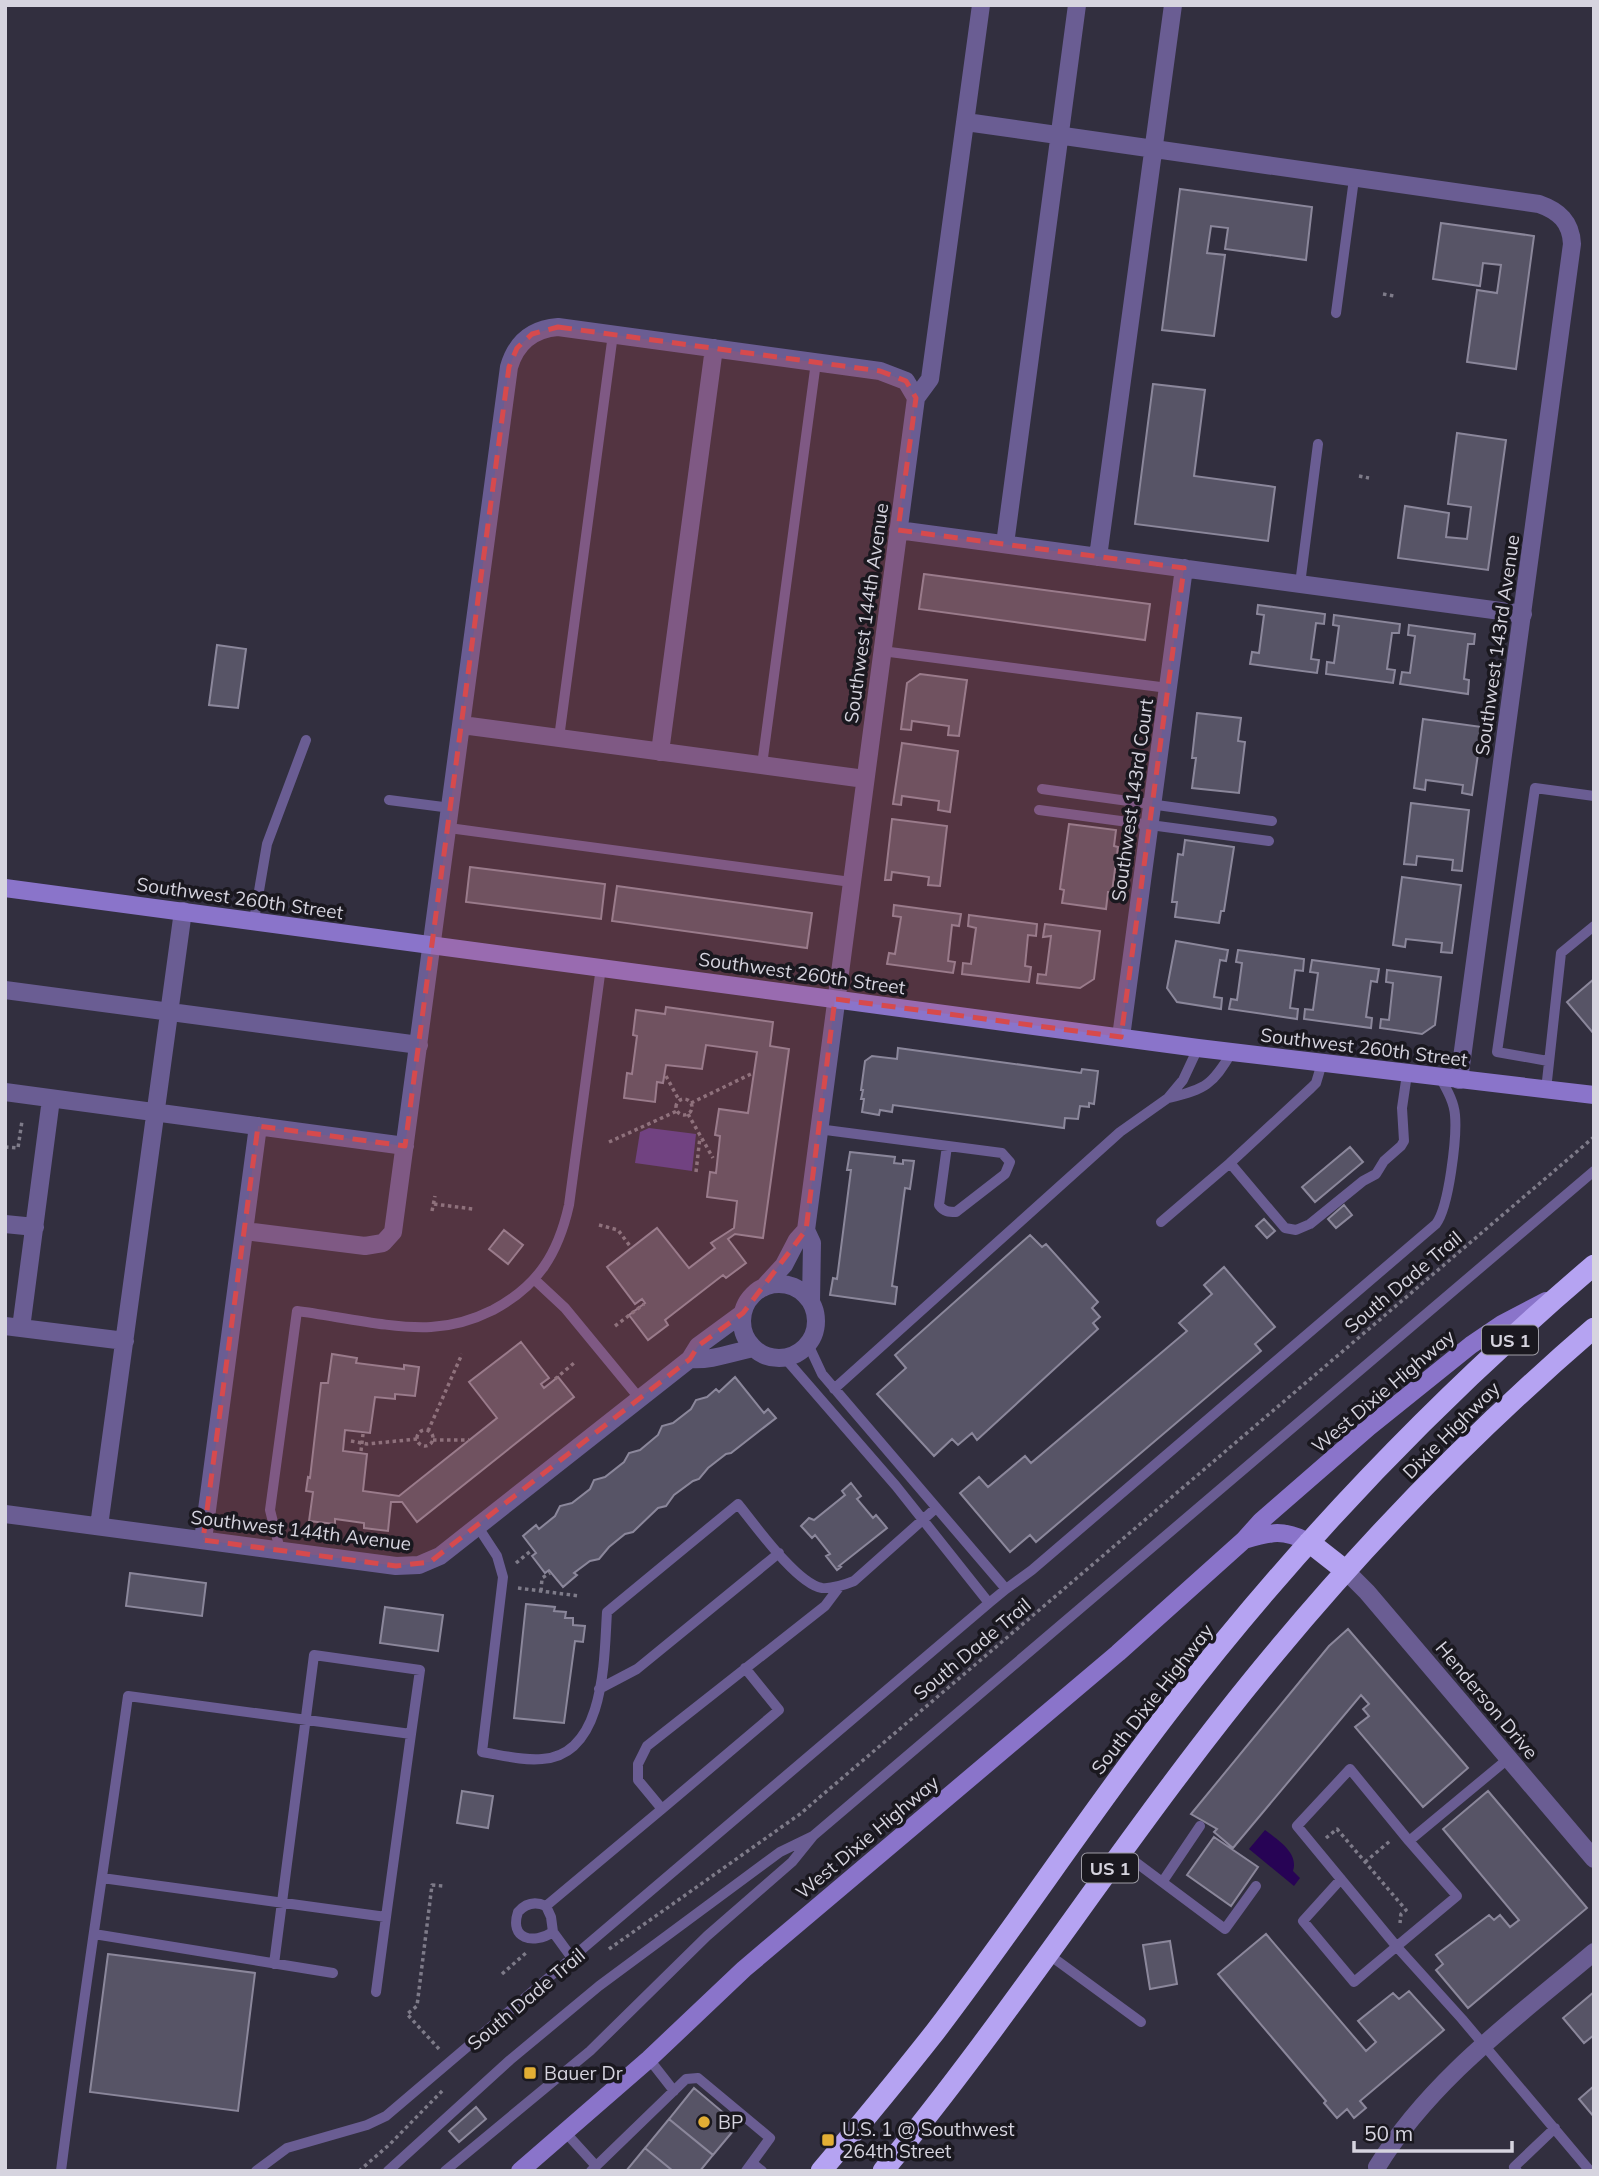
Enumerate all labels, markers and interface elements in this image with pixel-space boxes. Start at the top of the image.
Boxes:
street label: Southwest 144th Avenue [839,501,893,725]
street label: Southwest 143rd Avenue [1470,533,1524,757]
street label: Southwest 143rd Court [1106,697,1158,903]
street label: Southwest 260th Street [135,872,345,924]
street label: Southwest 260th Street [697,947,907,999]
street label: Southwest 260th Street [1259,1022,1469,1072]
street label: South Dade Trail [1339,1226,1467,1338]
street label: West Dixie Highway [1307,1325,1459,1457]
road number: US 1 [1482,1325,1538,1354]
street label: Dixie Highway [1398,1377,1504,1483]
street label: Southwest 144th Avenue [189,1505,413,1555]
street label: South Dade Trail [908,1593,1036,1705]
street label: South Dixie Highway [1086,1619,1218,1779]
street label: Henderson Drive [1431,1636,1543,1764]
street label: West Dixie Highway [791,1770,943,1904]
road number: US 1 [1082,1854,1138,1882]
street label: South Dade Trail [462,1943,590,2055]
place label: Bauer Dr [544,2061,623,2085]
marker: Bauer Dr [522,2065,538,2081]
place label: BP [718,2110,743,2134]
scale bar [1354,2110,1512,2154]
marker: BP [696,2114,712,2130]
place label: U.S. 1 @ Southwest 264th Street [842,2117,1015,2163]
text: 50 m [1364,2120,1413,2146]
marker: U.S. 1 @ Southwest 264th Street [820,2132,836,2148]

